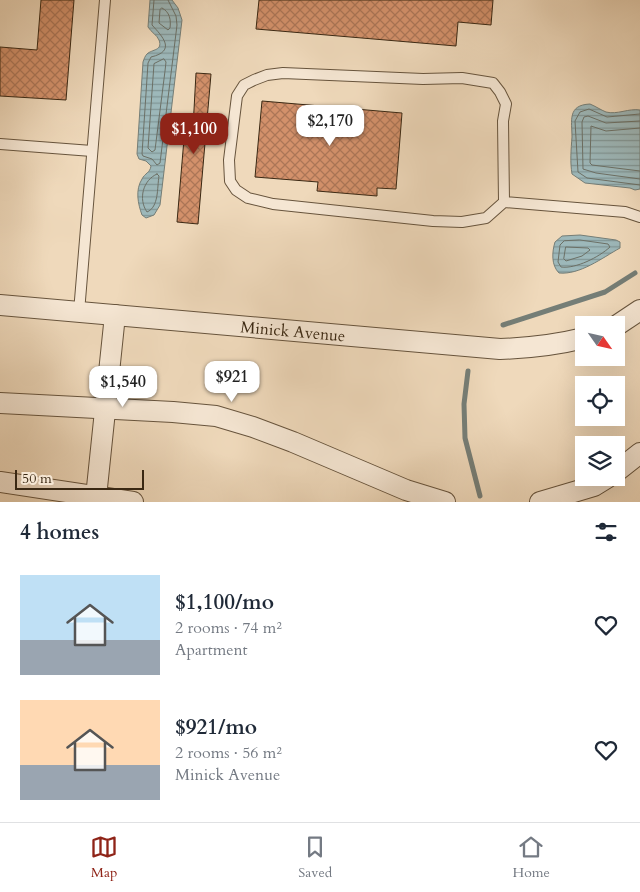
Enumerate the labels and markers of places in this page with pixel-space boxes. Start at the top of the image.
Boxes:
pin: $2,170 [289,104,371,147]
pin: $1,100 [153,112,235,155]
pin: $921 [202,360,262,403]
pin: $1,540 [82,366,164,408]

